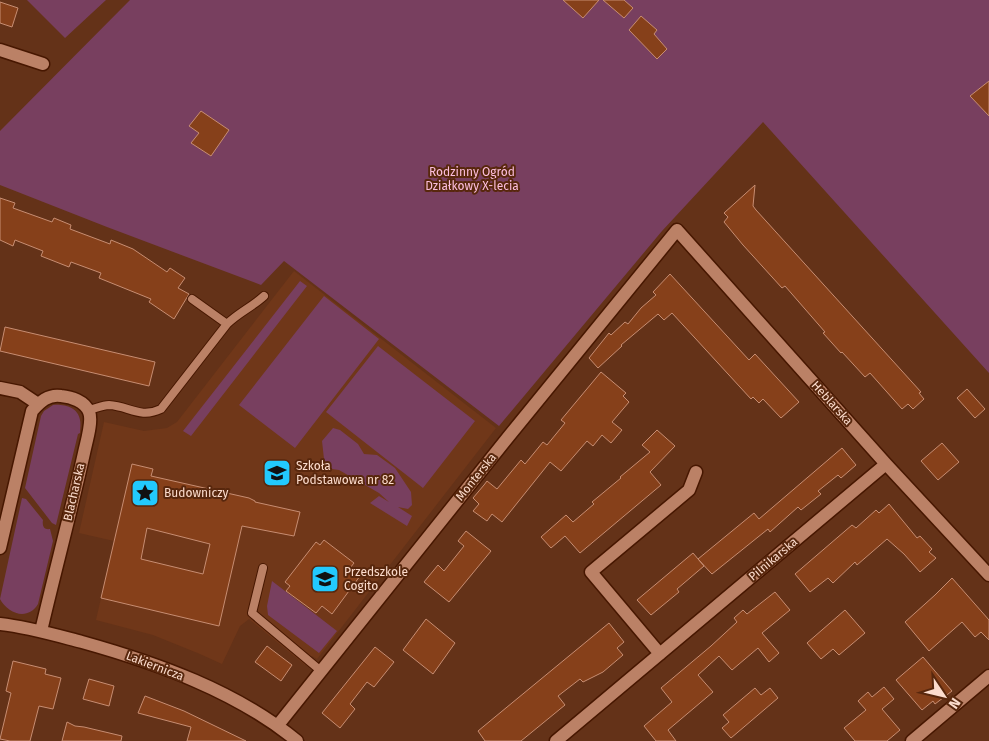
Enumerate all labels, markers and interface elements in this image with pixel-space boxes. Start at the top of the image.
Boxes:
park label: Rodzinny Ogród Działkowy X-lecia [425,165,519,193]
street label: Heblarska [809,378,855,428]
street label: Monterska [453,451,499,503]
school or university icon: Szkoła Podstawowa nr 82 [262,458,292,488]
place label: Szkoła Podstawowa nr 82 [296,459,394,487]
street label: Blacharska [61,462,87,522]
place icon: Budowniczy [130,478,160,508]
place label: Budowniczy [164,486,228,500]
street label: Pilnikarska [746,535,800,583]
school or university icon: Przedszkole Cogito [310,564,340,594]
place label: Przedszkole Cogito [344,565,408,593]
street label: Lakiernicza [124,649,186,683]
north arrow [919,671,969,721]
text: N [945,694,964,712]

